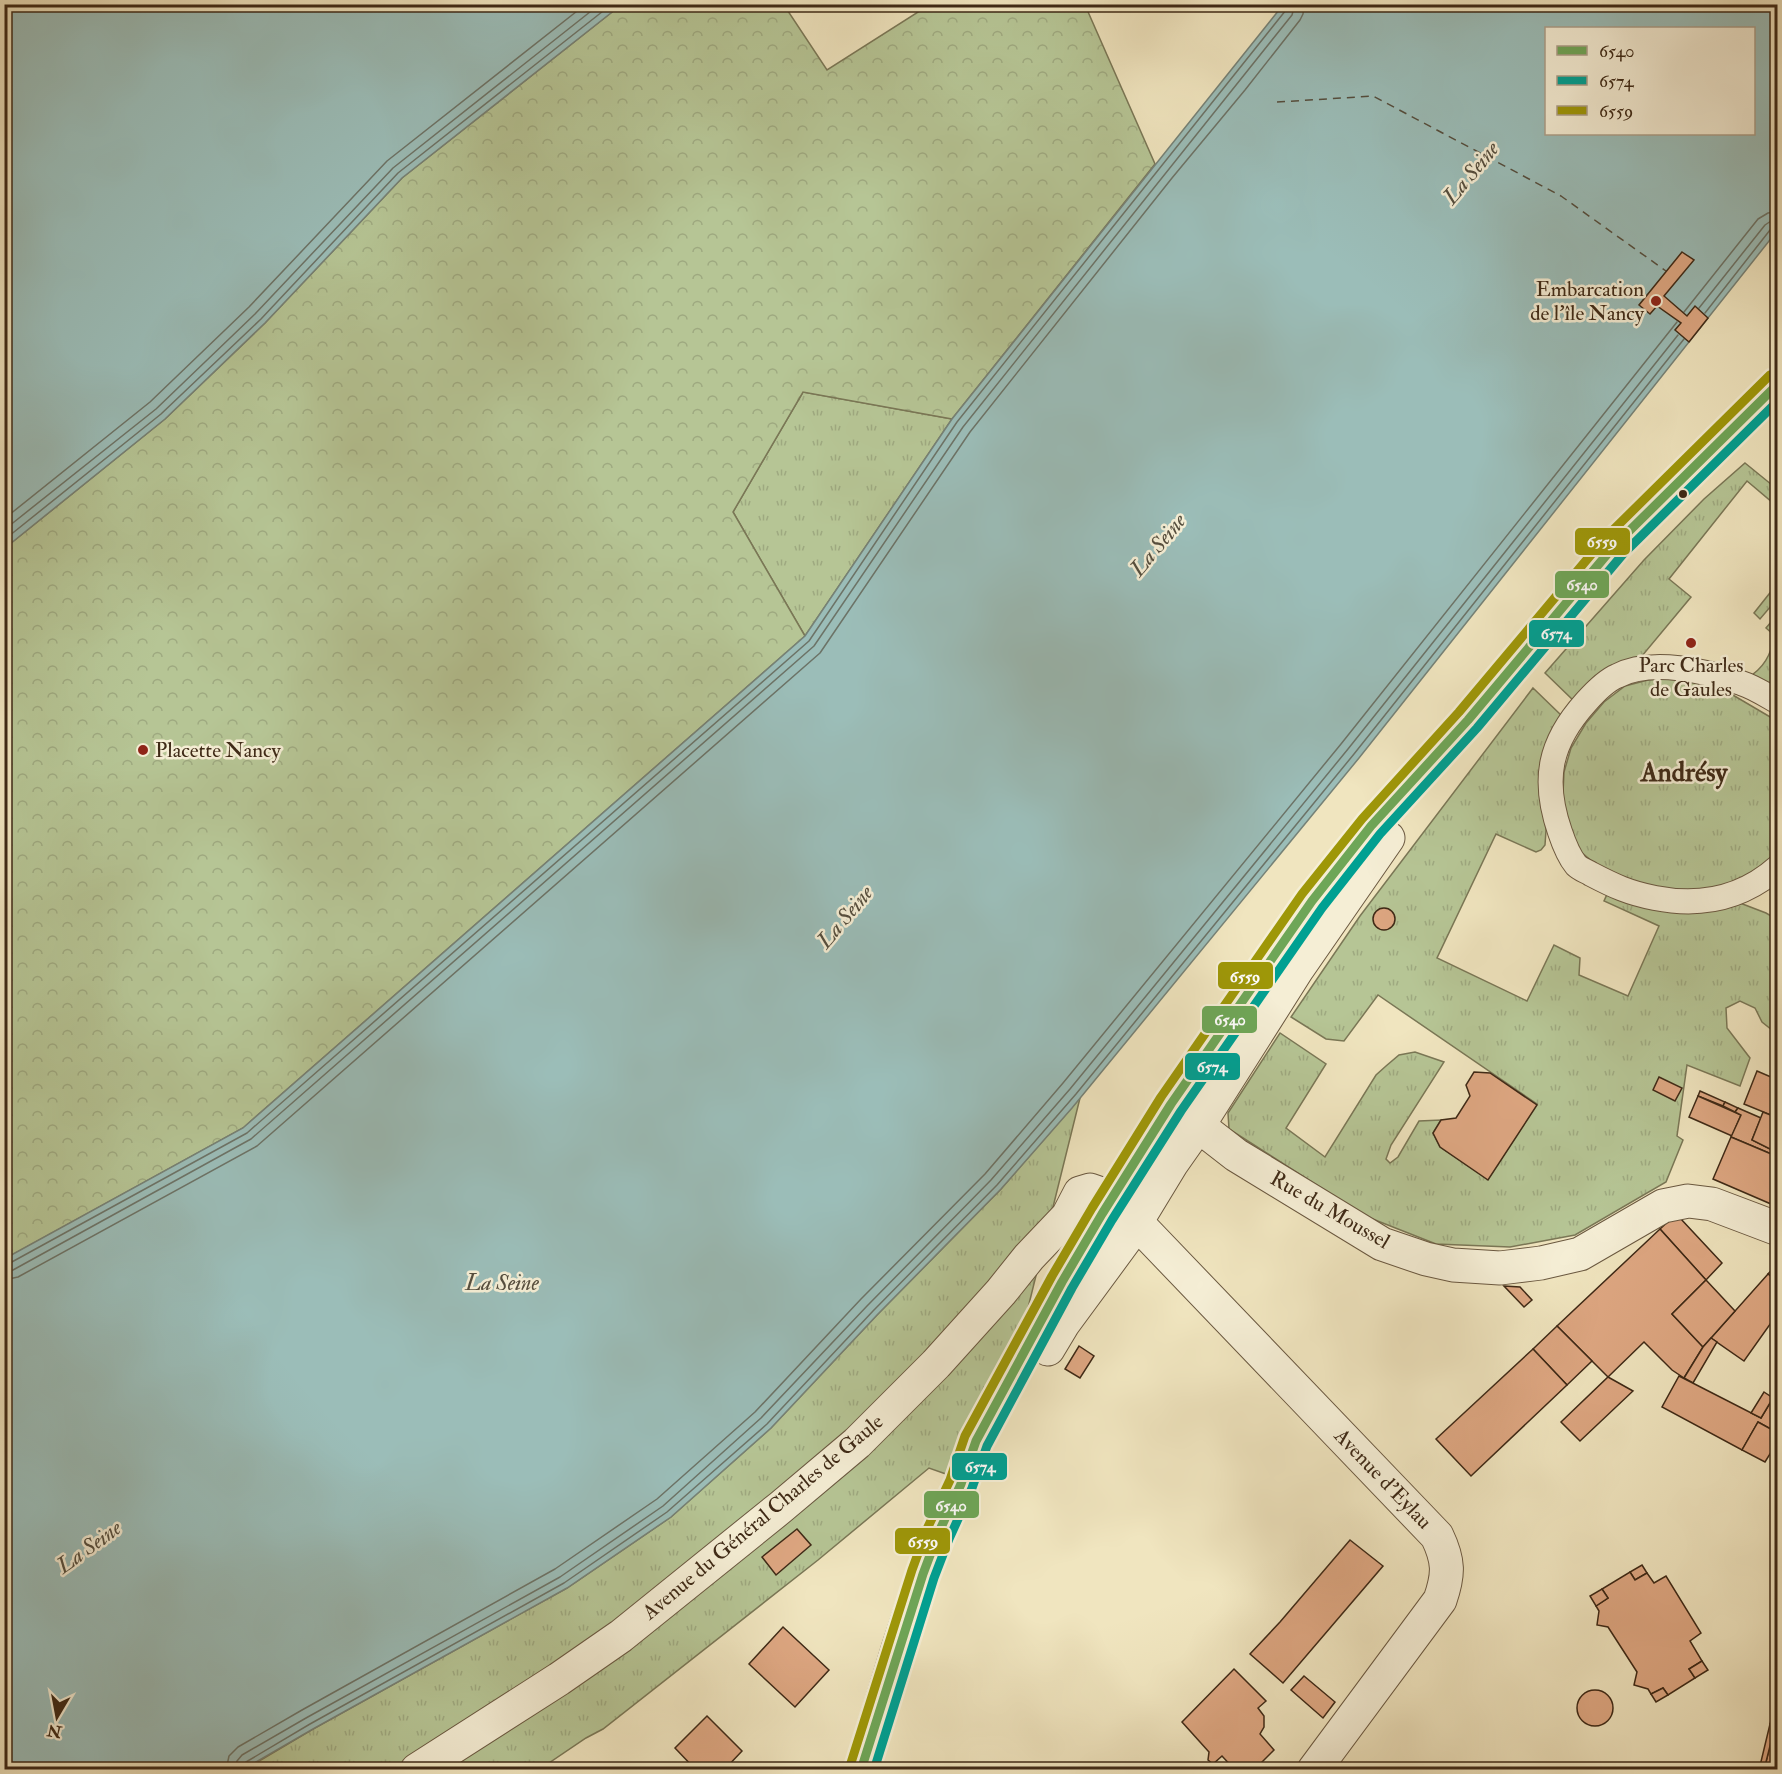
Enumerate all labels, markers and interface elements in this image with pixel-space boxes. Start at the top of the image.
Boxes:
legend [1545,27,1755,135]
text: 6540 [1599,40,1634,63]
text: 6574 [1599,70,1635,93]
text: 6559 [1599,100,1633,123]
water label: La Seine [1436,135,1506,211]
place label: Embarcation de l'île Nancy [1530,276,1645,327]
marker: Embarcation de l'île Nancy [1649,294,1663,308]
unlabelled marker [1677,488,1689,500]
water label: La Seine [1123,507,1193,583]
line badge: 6559 [1574,527,1631,556]
text: 6559 [1587,532,1617,552]
line badge: 6540 [1554,570,1610,599]
text: 6540 [1566,575,1598,595]
line badge: 6574 [1528,619,1585,648]
text: 6574 [1541,624,1573,644]
marker: Parc Charles de Gaules [1684,636,1698,650]
place label: Parc Charles de Gaules [1638,652,1744,703]
place label: Placette Nancy [155,737,282,764]
marker: Placette Nancy [136,743,150,757]
district label: Andrésy [1640,756,1728,790]
water label: La Seine [810,879,880,955]
line badge: 6559 [1217,961,1274,990]
text: 6559 [1230,967,1260,987]
line badge: 6540 [1201,1005,1258,1034]
text: 6540 [1214,1010,1246,1030]
line badge: 6574 [1184,1052,1241,1081]
text: 6574 [1197,1057,1229,1077]
street label: Rue du Moussel [1265,1165,1395,1255]
water label: La Seine [464,1269,540,1297]
street label: Avenue du Général Charles de Gaule [636,1408,889,1626]
street label: Avenue d'Eylau [1328,1422,1438,1535]
line badge: 6574 [951,1452,1008,1481]
text: 6574 [965,1457,997,1477]
line badge: 6540 [923,1490,980,1519]
text: 6540 [935,1496,967,1516]
water label: La Seine [50,1514,128,1581]
line badge: 6559 [894,1527,951,1555]
text: 6559 [908,1532,938,1552]
north arrow [27,1687,87,1747]
text: N [45,1720,64,1742]

